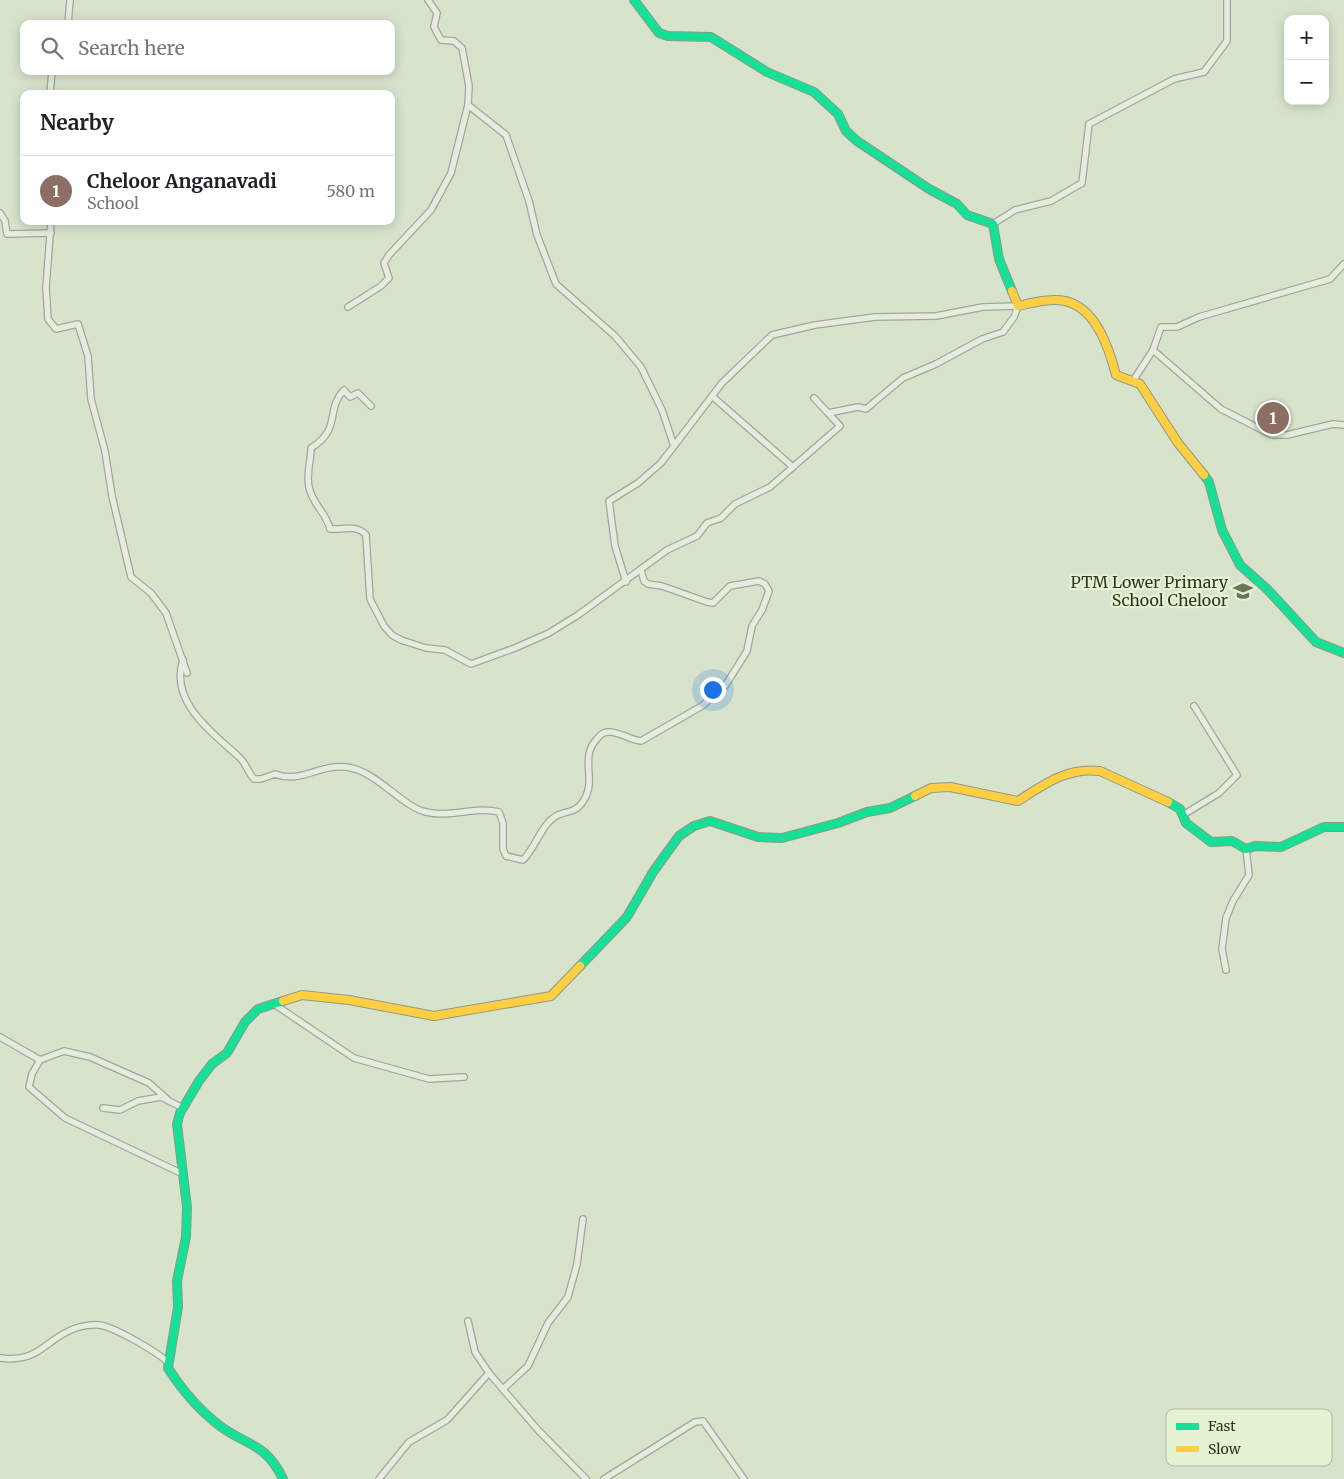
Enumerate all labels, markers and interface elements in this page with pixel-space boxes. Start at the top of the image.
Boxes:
map controls [1284,15,1329,105]
button: + [1284,15,1329,60]
search box [20,20,395,75]
icon: search [38,34,66,62]
text: Search here [78,36,185,60]
button: − [1284,60,1329,105]
text: Nearby [40,109,114,136]
text: Cheloor Anganavadi [87,169,277,193]
text: 1 [52,181,60,201]
text: 580 m [327,181,375,201]
text: School [87,193,139,213]
pin: 1 [1257,399,1289,437]
place label: PTM Lower Primary School Cheloor [1070,572,1229,610]
school or university icon: PTM Lower Primary School Cheloor [1232,580,1254,602]
your location [700,677,726,703]
legend [1166,1409,1332,1466]
text: Fast [1208,1417,1236,1435]
text: Slow [1208,1440,1241,1458]

